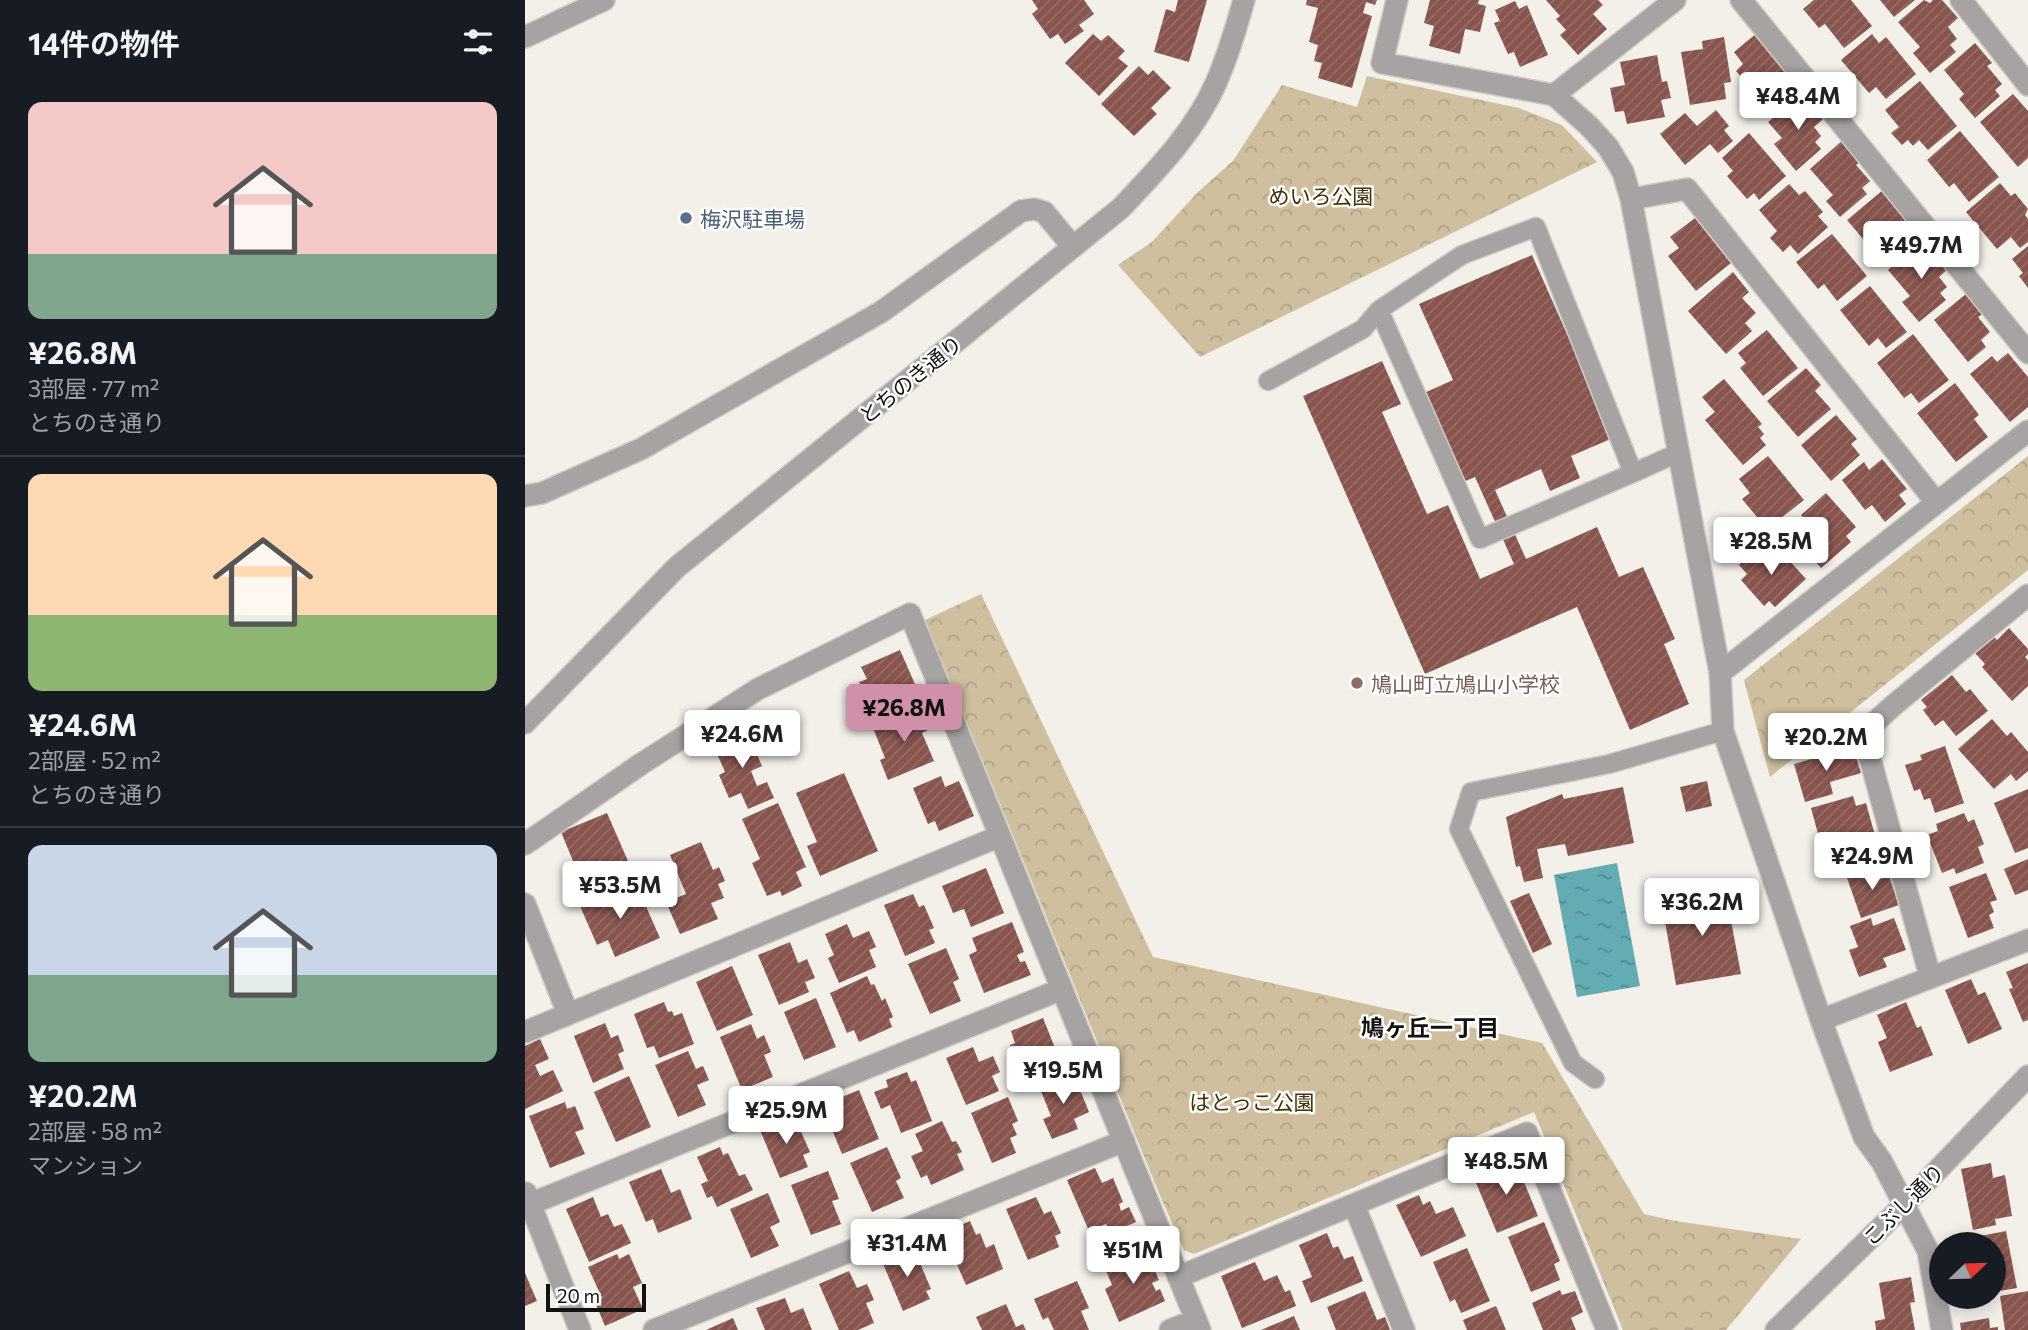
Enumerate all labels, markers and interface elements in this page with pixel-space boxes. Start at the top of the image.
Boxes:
icon: filters [459,23,497,61]
text: 14件の物件 [28,24,180,61]
pin: ¥48.4M [1741,72,1855,132]
text: ¥48.4M [1755,81,1841,109]
icon: home [200,147,326,273]
park label: めいろ公園 [1269,183,1374,208]
place label: 梅沢駐車場 [700,206,805,231]
marker: 梅沢駐車場 [678,210,694,226]
pin: ¥49.7M [1864,222,1978,281]
text: ¥49.7M [1879,230,1963,258]
street label: とちのき通り [853,330,967,428]
text: ¥26.8M [28,333,137,370]
text: 3部屋 · 77 m² [28,374,159,402]
text: とちのき通り [28,408,165,436]
pin: ¥28.5M [1714,518,1828,577]
icon: home [200,519,326,645]
text: ¥28.5M [1729,526,1813,554]
place label: 鳩山町立鳩山小学校 [1371,671,1560,696]
marker: 鳩山町立鳩山小学校 [1349,675,1365,691]
pin: ¥26.8M [847,684,961,744]
text: ¥26.8M [862,693,946,721]
text: ¥24.6M [28,705,137,742]
pin: ¥24.6M [685,710,799,770]
pin: ¥20.2M [1769,714,1883,773]
text: ¥24.6M [700,719,784,747]
text: ¥20.2M [1784,722,1868,750]
text: 2部屋 · 52 m² [28,746,161,774]
text: とちのき通り [28,780,165,808]
pin: ¥24.9M [1815,832,1929,892]
text: ¥24.9M [1830,841,1914,869]
pin: ¥53.5M [563,862,677,921]
text: ¥53.5M [578,870,662,898]
pin: ¥36.2M [1645,878,1759,938]
text: ¥36.2M [1660,887,1744,915]
icon: home [200,890,326,1016]
district label: 鳩ヶ丘一丁目 [1361,1013,1499,1041]
pin: ¥19.5M [1006,1046,1120,1106]
text: ¥19.5M [1023,1055,1103,1083]
text: ¥20.2M [28,1076,138,1113]
pin: ¥25.9M [729,1086,843,1146]
park label: はとっこ公園 [1189,1089,1315,1114]
text: ¥25.9M [744,1095,828,1123]
text: 2部屋 · 58 m² [28,1117,162,1145]
pin: ¥48.5M [1449,1138,1563,1197]
text: ¥48.5M [1464,1146,1548,1174]
text: マンション [28,1151,143,1179]
street label: こぶし通り [1857,1158,1949,1250]
pin: ¥31.4M [850,1220,964,1279]
pin: ¥51M [1092,1226,1174,1286]
text: ¥31.4M [867,1228,947,1256]
north arrow [1929,1232,2005,1309]
map controls [1929,1232,2006,1309]
text: ¥51M [1103,1235,1163,1263]
scale bar [546,1281,646,1313]
text: 20 m [557,1284,600,1307]

